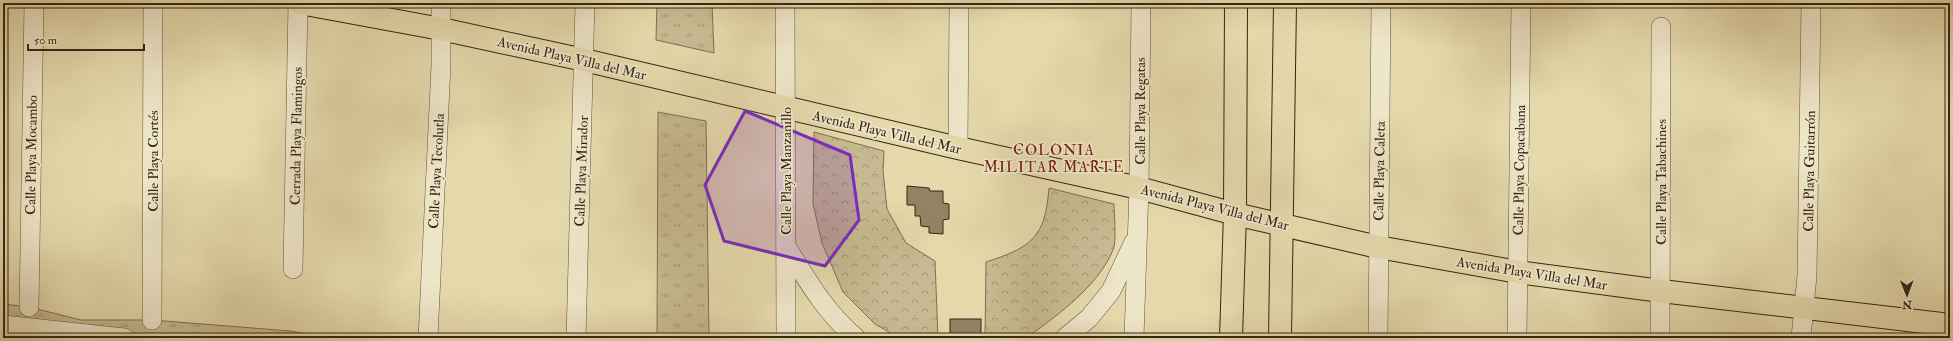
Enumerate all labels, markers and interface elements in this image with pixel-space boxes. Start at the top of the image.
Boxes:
scale bar [28,26,144,52]
text: 50 m [34,33,58,48]
street label: Avenida Playa Villa del Mar [495,33,649,85]
street label: Calle Playa Regatas [1132,57,1150,165]
street label: Cerrada Playa Flamingos [287,66,307,205]
street label: Calle Playa Mocambo [22,95,42,215]
street label: Calle Playa Copacabana [1510,104,1530,236]
street label: Calle Playa Manzanillo [778,107,796,235]
street label: Avenida Playa Villa del Mar [810,107,964,159]
street label: Calle Playa Cortés [145,110,163,212]
street label: Calle Playa Guitarrón [1800,110,1820,232]
street label: Calle Playa Tecolutla [425,113,449,229]
street label: Calle Playa Mirador [571,114,593,227]
street label: Calle Playa Tabachines [1653,119,1671,245]
street label: Calle Playa Caleta [1370,121,1390,221]
district label: COLONIA MILITAR MARTE [984,141,1124,177]
street label: Avenida Playa Villa del Mar [1138,181,1292,235]
street label: Avenida Playa Villa del Mar [1454,253,1609,295]
north arrow [1887,275,1927,315]
text: N [1901,298,1913,311]

